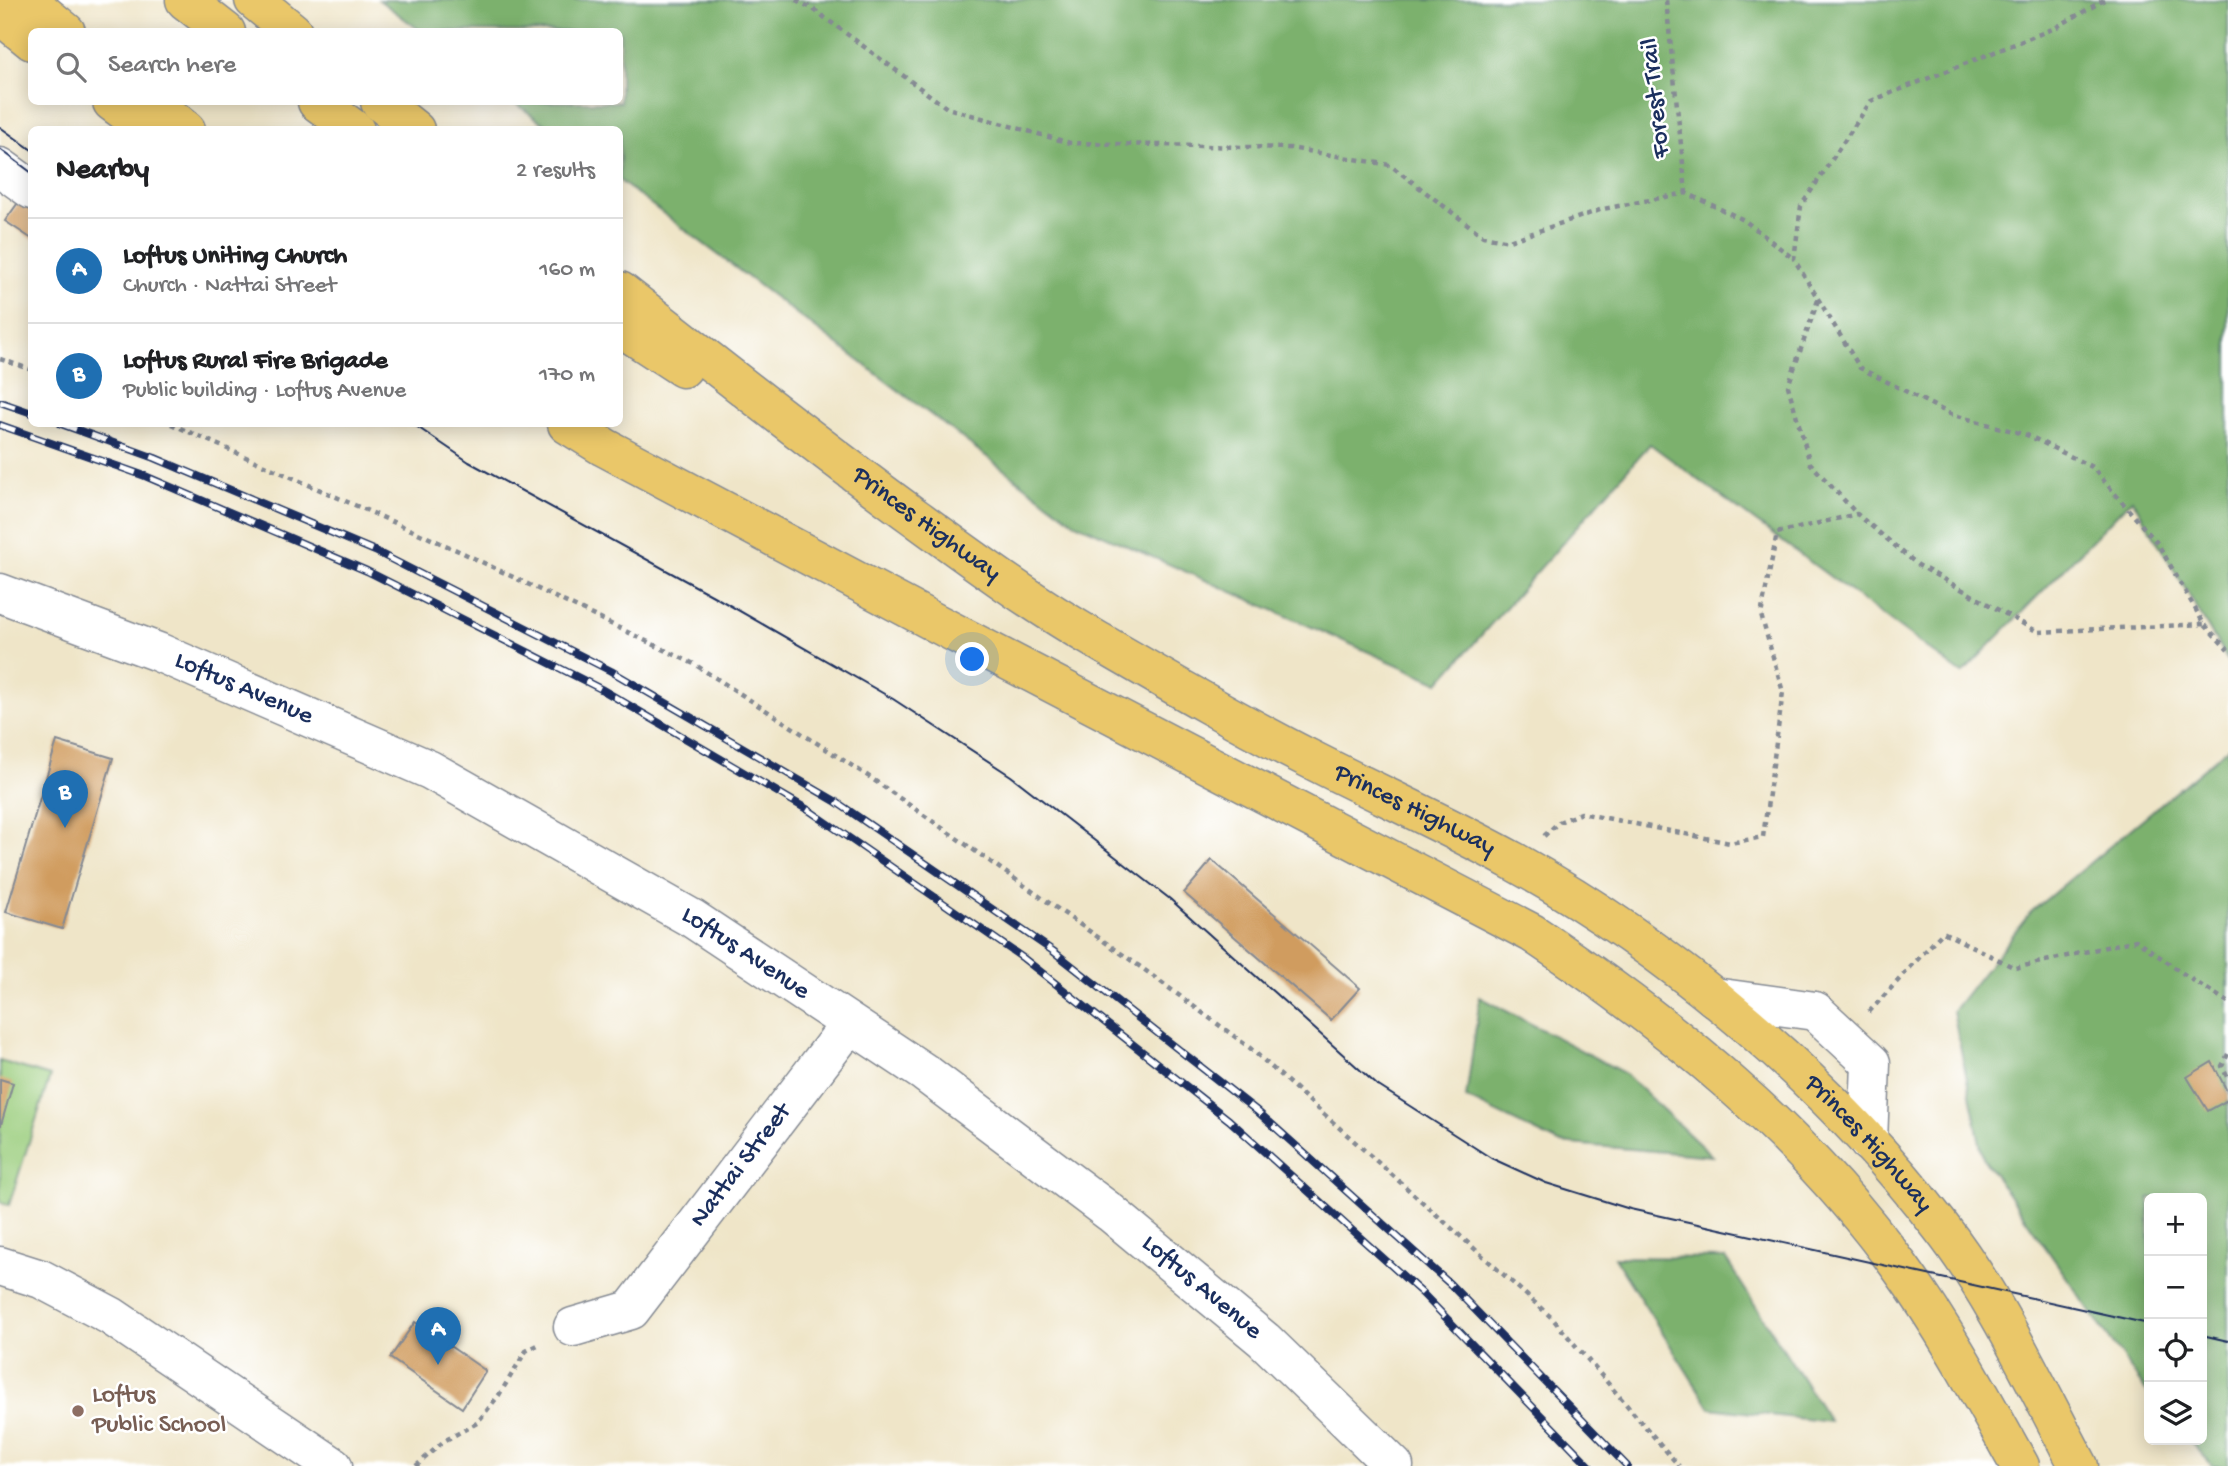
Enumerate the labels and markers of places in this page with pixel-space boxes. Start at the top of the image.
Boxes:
pin: B [42,770,88,828]
pin: A [415,1307,461,1365]
place label: Loftus Public School [91,1381,226,1442]
marker: Loftus Public School [70,1403,86,1419]

